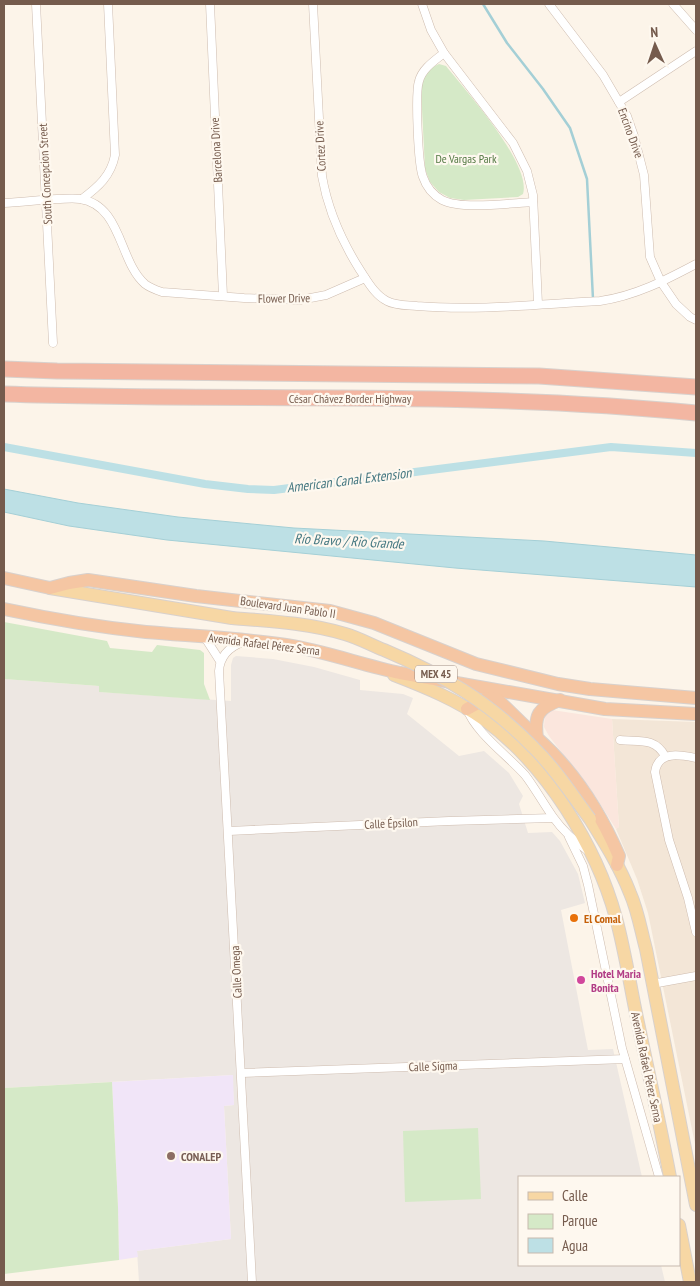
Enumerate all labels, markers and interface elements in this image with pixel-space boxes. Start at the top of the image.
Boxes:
north arrow [630,20,680,70]
text: N [650,23,659,41]
street label: Encino Drive [615,106,647,160]
street label: Barcelona Drive [207,117,225,183]
street label: Cortez Drive [311,120,329,172]
street label: South Concepcion Street [35,122,55,225]
park label: De Vargas Park [435,151,497,166]
street label: Flower Drive [258,290,310,306]
street label: César Chávez Border Highway [289,391,412,406]
water label: American Canal Extension [286,463,413,497]
water label: Río Bravo / Rio Grande [294,529,405,553]
street label: Boulevard Juan Pablo II [239,593,337,621]
street label: Avenida Rafael Pérez Serna [207,630,321,658]
road number: MEX 45 [415,666,457,682]
street label: Calle Épsilon [364,814,418,832]
place label: El Comal [584,911,621,926]
marker: El Comal [568,912,580,924]
street label: Calle Omega [227,945,245,999]
place label: Hotel Maria Bonita [591,966,641,995]
marker: Hotel Maria Bonita [575,974,587,986]
street label: Avenida Rafael Pérez Serna [628,1011,666,1124]
street label: Calle Sigma [408,1058,458,1074]
place label: CONALEP [181,1149,222,1164]
marker: CONALEP [165,1150,177,1162]
legend [518,1176,680,1266]
text: Calle [562,1186,588,1205]
text: Parque [562,1211,598,1230]
text: Agua [562,1236,588,1255]

